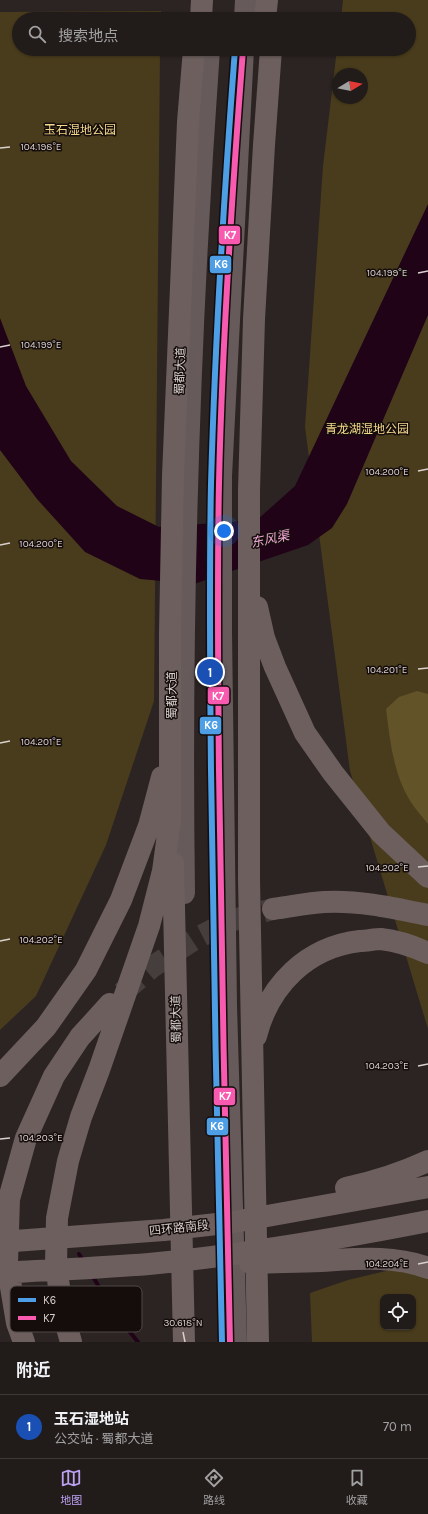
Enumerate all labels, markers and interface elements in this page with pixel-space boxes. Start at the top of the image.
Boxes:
search box [12,12,416,56]
icon: search [26,23,48,45]
text: 搜索地点 [58,27,118,45]
north arrow [332,68,368,104]
park label: 玉石湿地公园 [44,123,116,137]
text: 104.198°E [21,141,61,153]
line badge: K7 [218,225,241,245]
text: K7 [224,229,237,242]
line badge: K6 [209,255,232,274]
text: K6 [214,258,228,271]
text: 104.199°E [367,267,407,279]
text: 104.199°E [21,339,61,351]
street label: 蜀都大道 [172,347,188,395]
park label: 青龙湖湿地公园 [325,422,409,436]
text: 104.200°E [365,466,409,478]
your location [214,521,234,541]
water label: 东风渠 [249,527,293,550]
text: 104.200°E [19,538,63,550]
pin: 1 [197,657,223,687]
text: 104.201°E [367,664,407,676]
street label: 蜀都大道 [165,671,179,719]
line badge: K7 [207,686,230,705]
text: K7 [212,690,225,703]
line badge: K6 [199,716,222,735]
text: K6 [204,719,218,732]
text: 104.201°E [21,736,61,748]
text: 104.202°E [365,862,409,874]
text: 104.202°E [19,934,63,946]
street label: 蜀都大道 [169,995,183,1043]
text: 104.203°E [365,1060,409,1072]
line badge: K7 [213,1087,236,1106]
text: K7 [219,1090,232,1103]
line badge: K6 [206,1117,229,1136]
text: K6 [210,1120,224,1133]
text: 104.203°E [19,1132,63,1144]
street label: 四环路南段 [148,1218,210,1238]
text: 104.204°E [366,1258,408,1270]
legend [10,1286,142,1332]
text: K6 [43,1294,56,1307]
map controls [380,1294,416,1330]
button: locate [380,1294,416,1330]
text: K7 [43,1312,55,1325]
text: 30.618°N [163,1317,203,1329]
text: 附近 [16,1360,50,1380]
text: 玉石湿地站 [54,1410,129,1428]
text: 1 [27,1419,31,1434]
text: 70 m [383,1419,412,1434]
text: 公交站 · 蜀都大道 [54,1431,154,1446]
tab: 地图 [60,1467,82,1507]
tab: 路线 [203,1467,225,1507]
tab: 收藏 [346,1467,368,1507]

